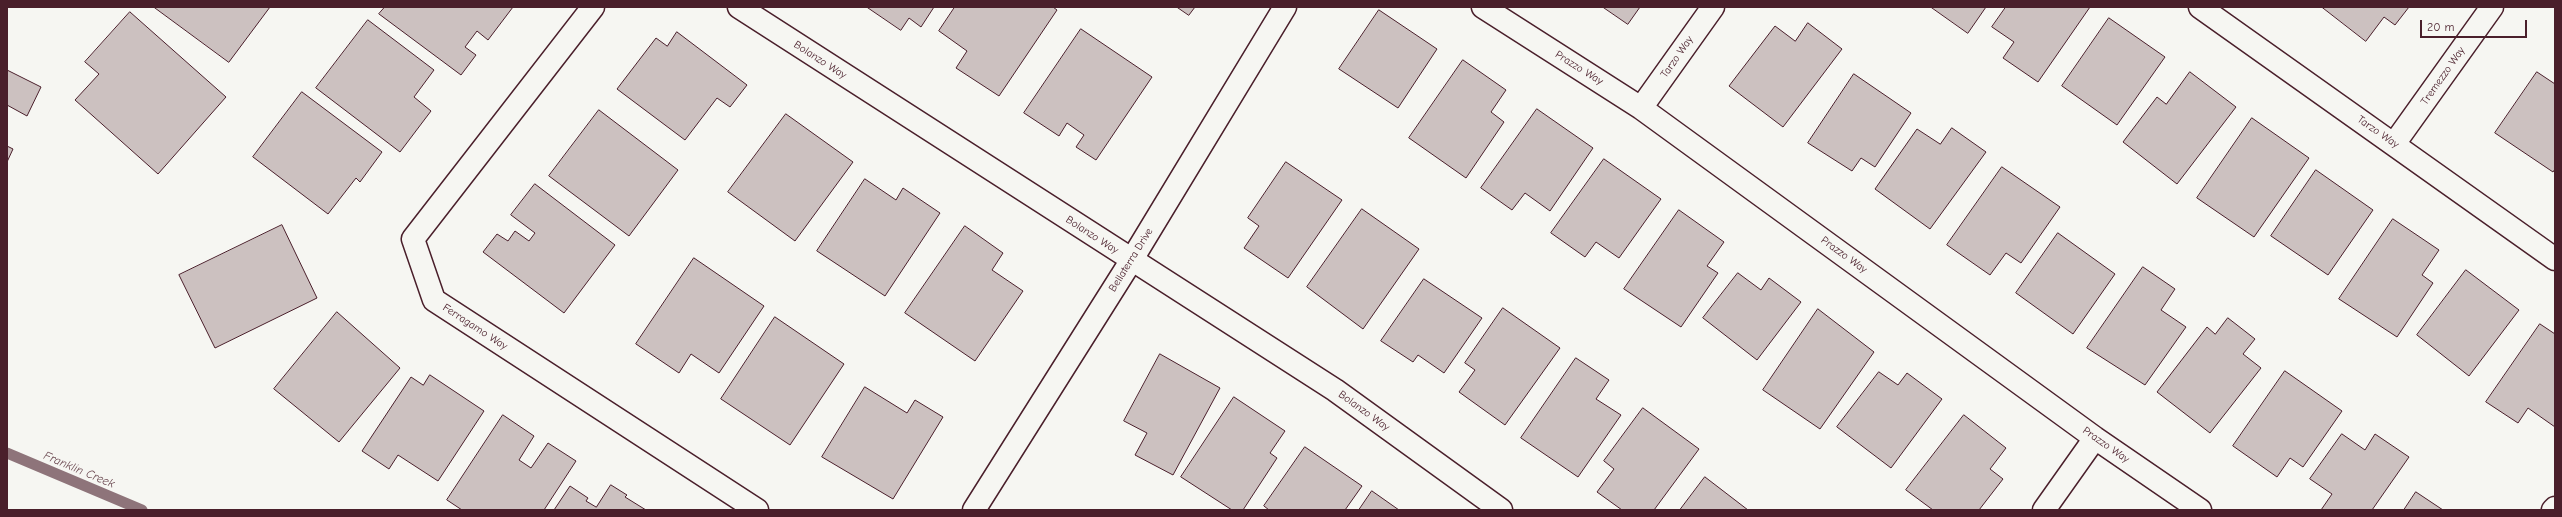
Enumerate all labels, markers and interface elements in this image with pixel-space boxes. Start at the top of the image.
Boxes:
scale bar [2422,12,2529,38]
text: 20 m [2427,20,2455,34]
street label: Tarzo Way [1658,33,1696,81]
street label: Bolanzo Way [791,38,849,82]
street label: Tremezzo Way [2418,44,2468,108]
street label: Prazzo Way [1553,48,1605,88]
street label: Tarzo Way [2354,113,2402,151]
street label: Bolanzo Way [1063,213,1121,257]
street label: Bellaterra Drive [1106,226,1156,294]
street label: Prazzo Way [1818,234,1870,276]
street label: Ferragamo Way [440,301,510,353]
street label: Bolanzo Way [1336,388,1392,434]
street label: Prazzo Way [2080,424,2132,466]
water label: Franklin Creek [41,449,117,491]

